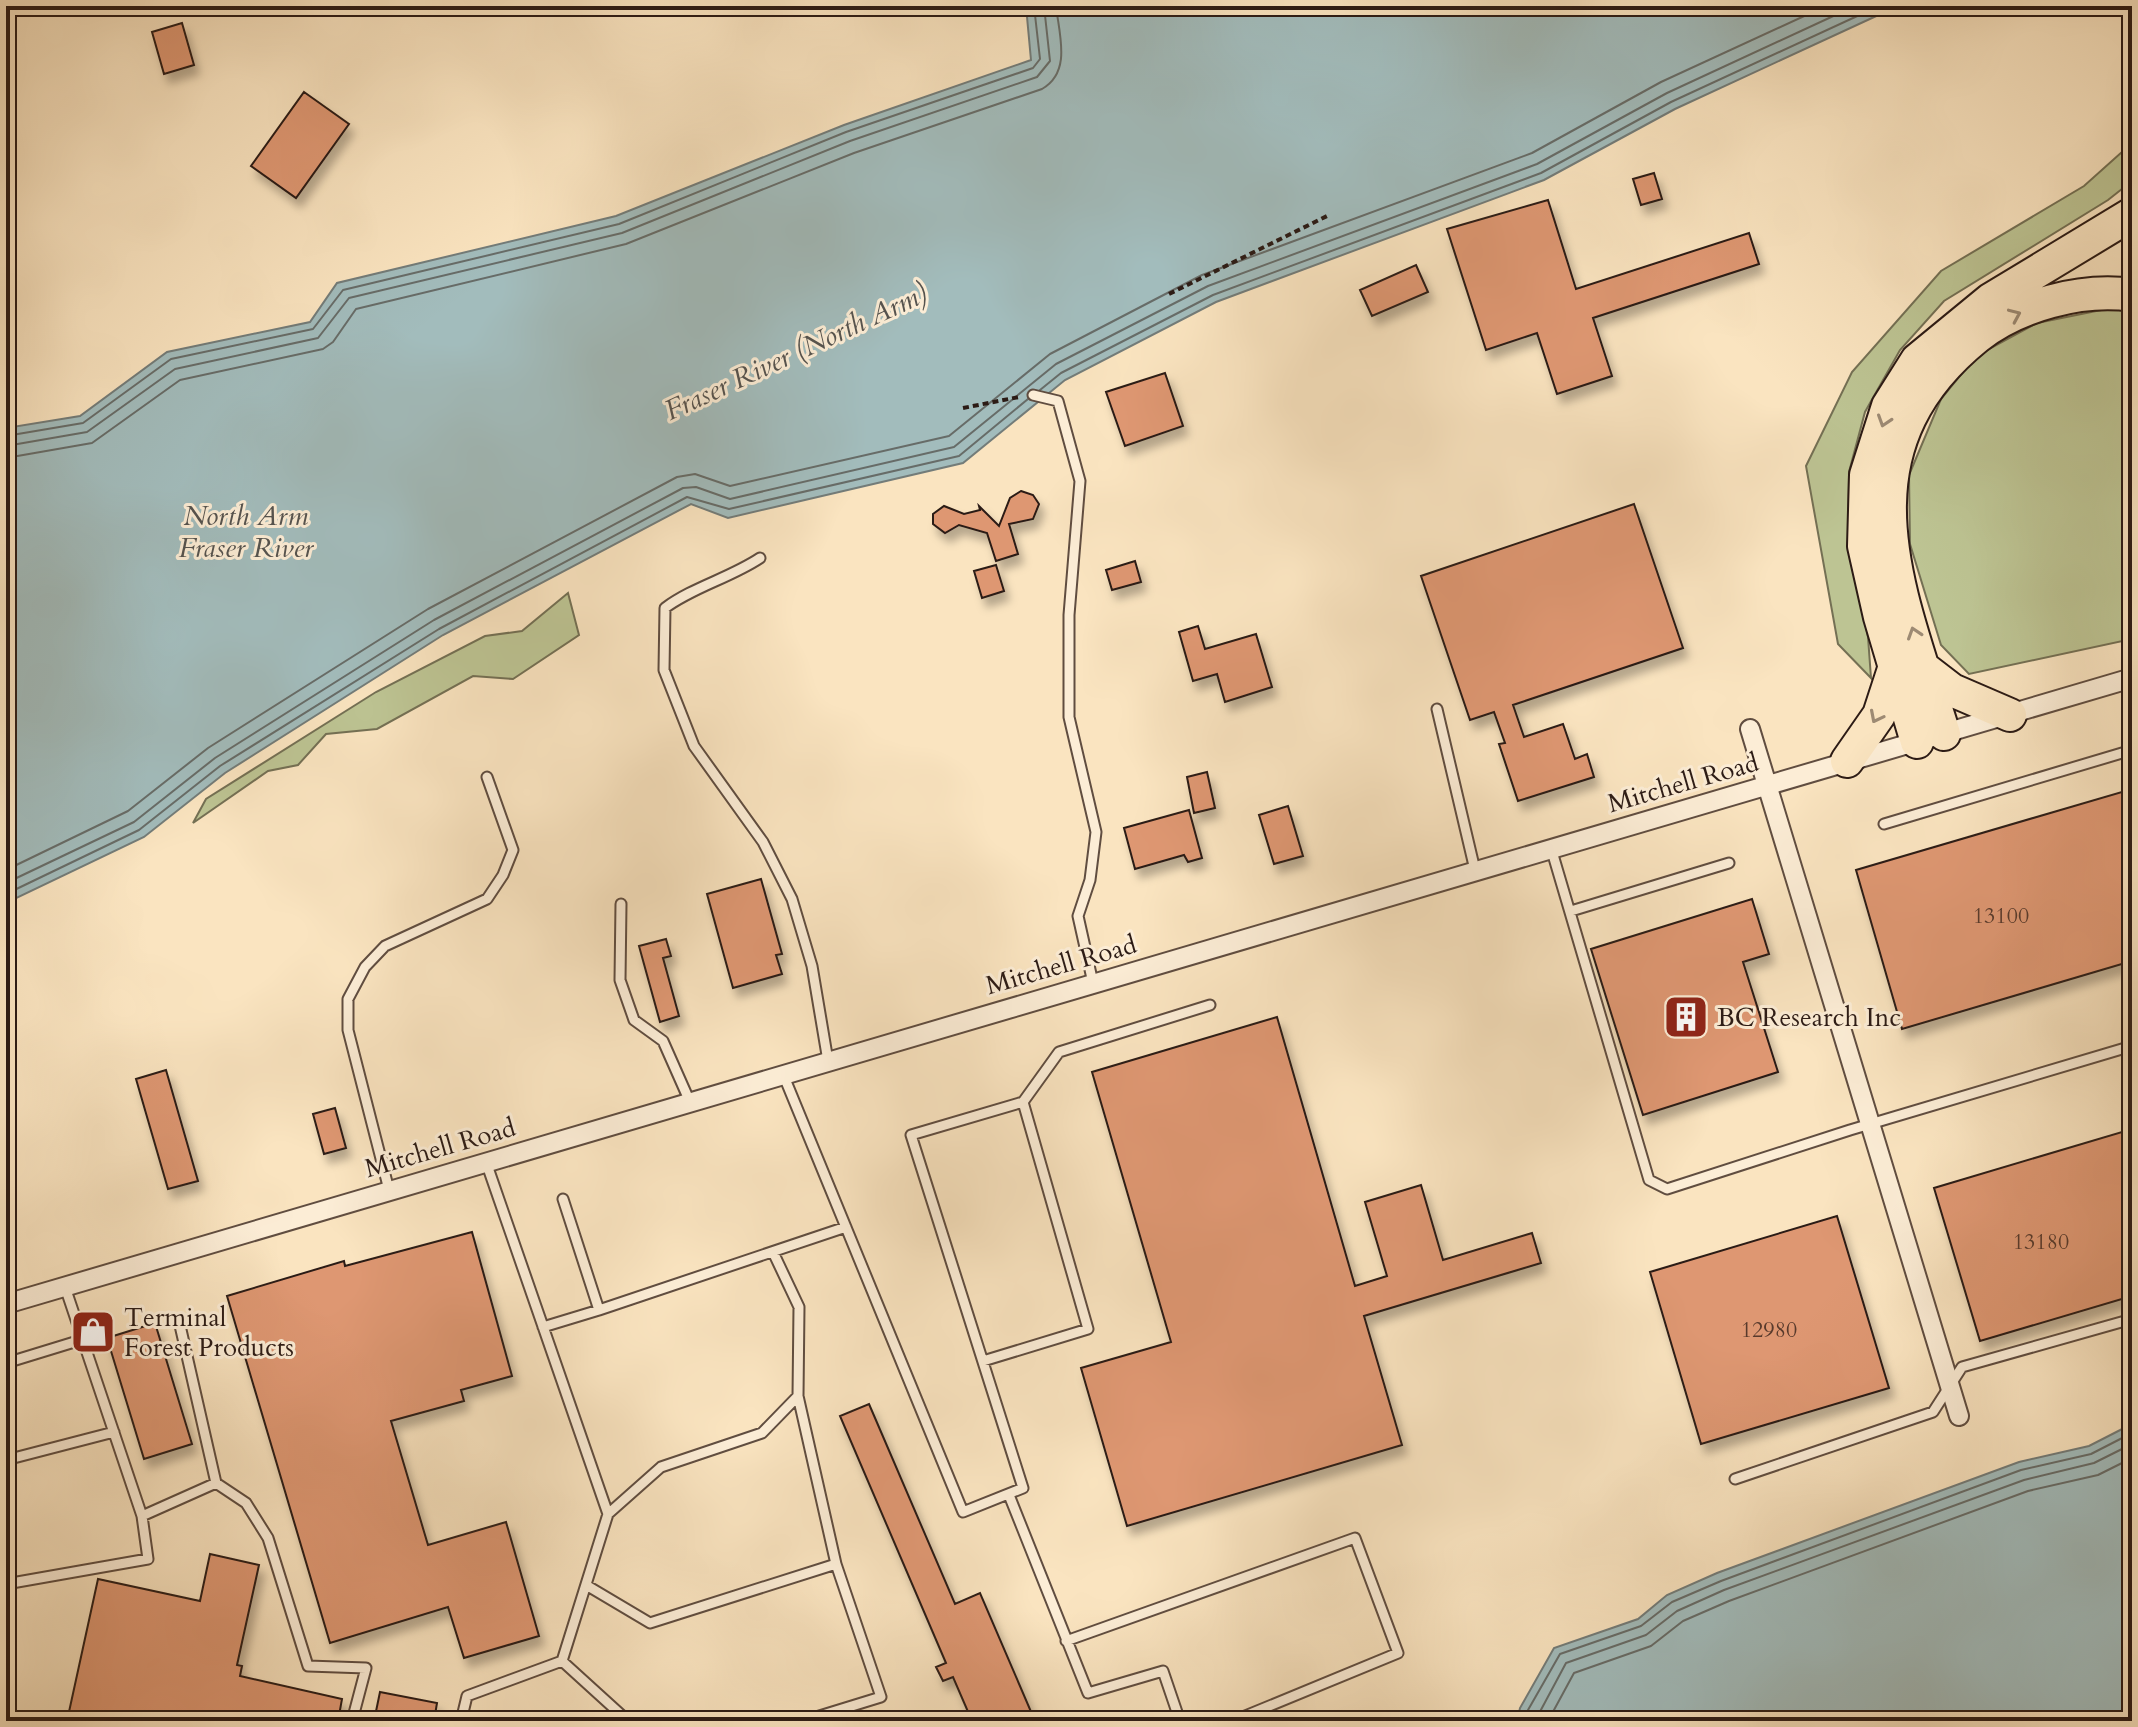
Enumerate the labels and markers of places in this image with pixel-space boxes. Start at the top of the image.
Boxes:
building icon: BC Research Inc [1662,993,1710,1041]
place label: BC Research Inc [1717,1000,1901,1035]
place label: Terminal Forest Products [124,1300,294,1365]
shop icon: Terminal Forest Products [69,1308,117,1356]

